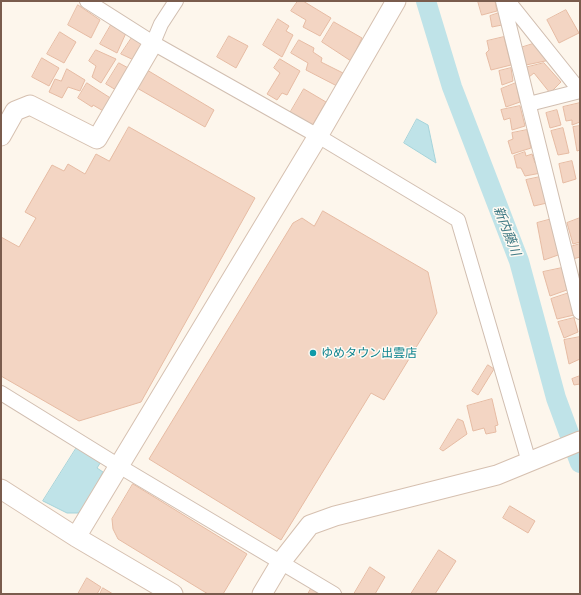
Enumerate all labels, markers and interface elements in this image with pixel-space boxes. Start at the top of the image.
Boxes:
water label: 新内藤川 [490,204,524,258]
place label: ゆめタウン出雲店 [321,346,417,360]
marker: ゆめタウン出雲店 [308,348,318,358]

